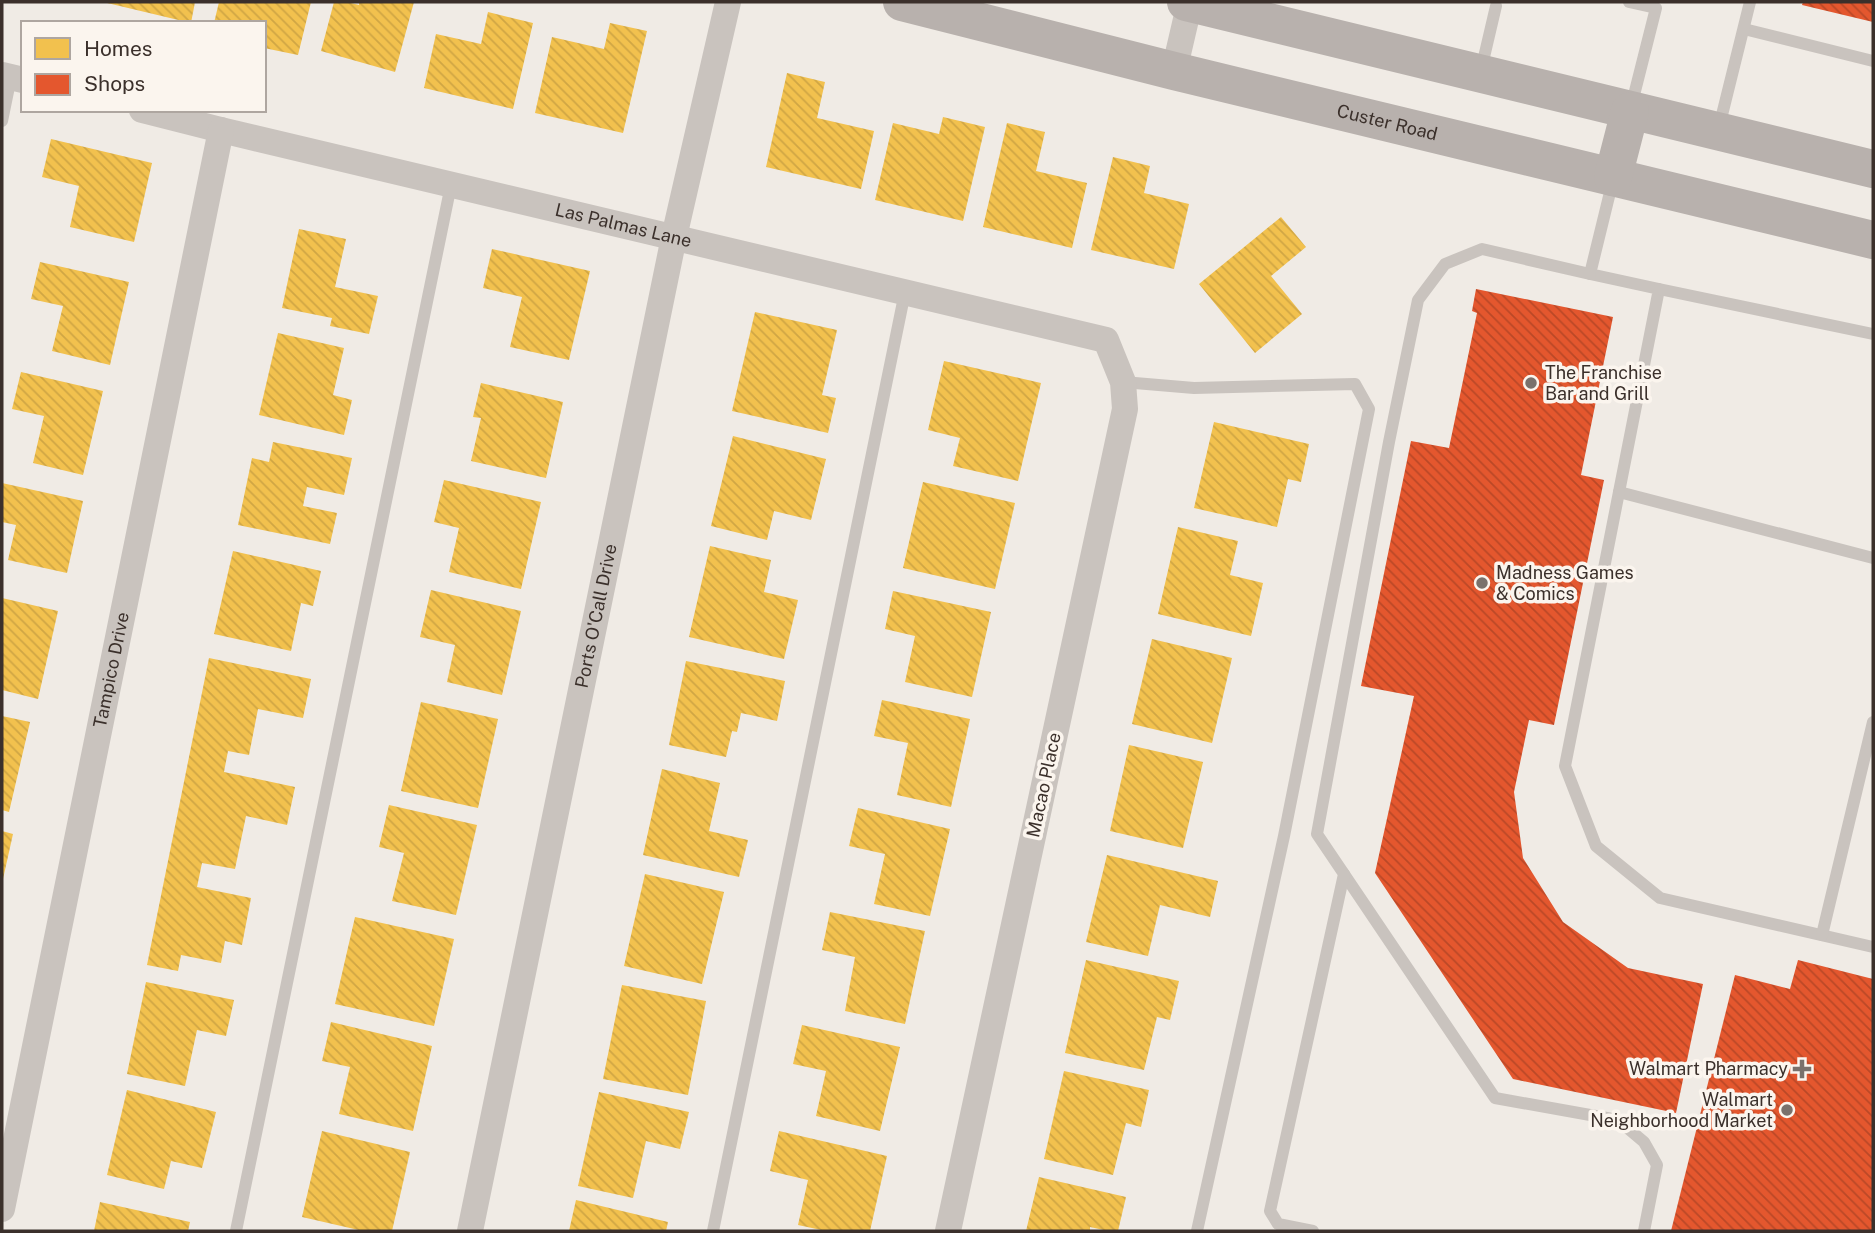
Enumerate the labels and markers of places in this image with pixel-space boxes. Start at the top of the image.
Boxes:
place label: The Franchise Bar and Grill [1545,362,1662,404]
marker: The Franchise Bar and Grill [1523,375,1539,391]
place label: Madness Games & Comics [1496,562,1634,604]
marker: Madness Games & Comics [1474,575,1490,591]
place label: Walmart Pharmacy [1629,1058,1788,1079]
marker: Walmart Pharmacy [1794,1061,1810,1077]
place label: Walmart Neighborhood Market [1590,1089,1773,1131]
marker: Walmart Neighborhood Market [1779,1102,1795,1118]

